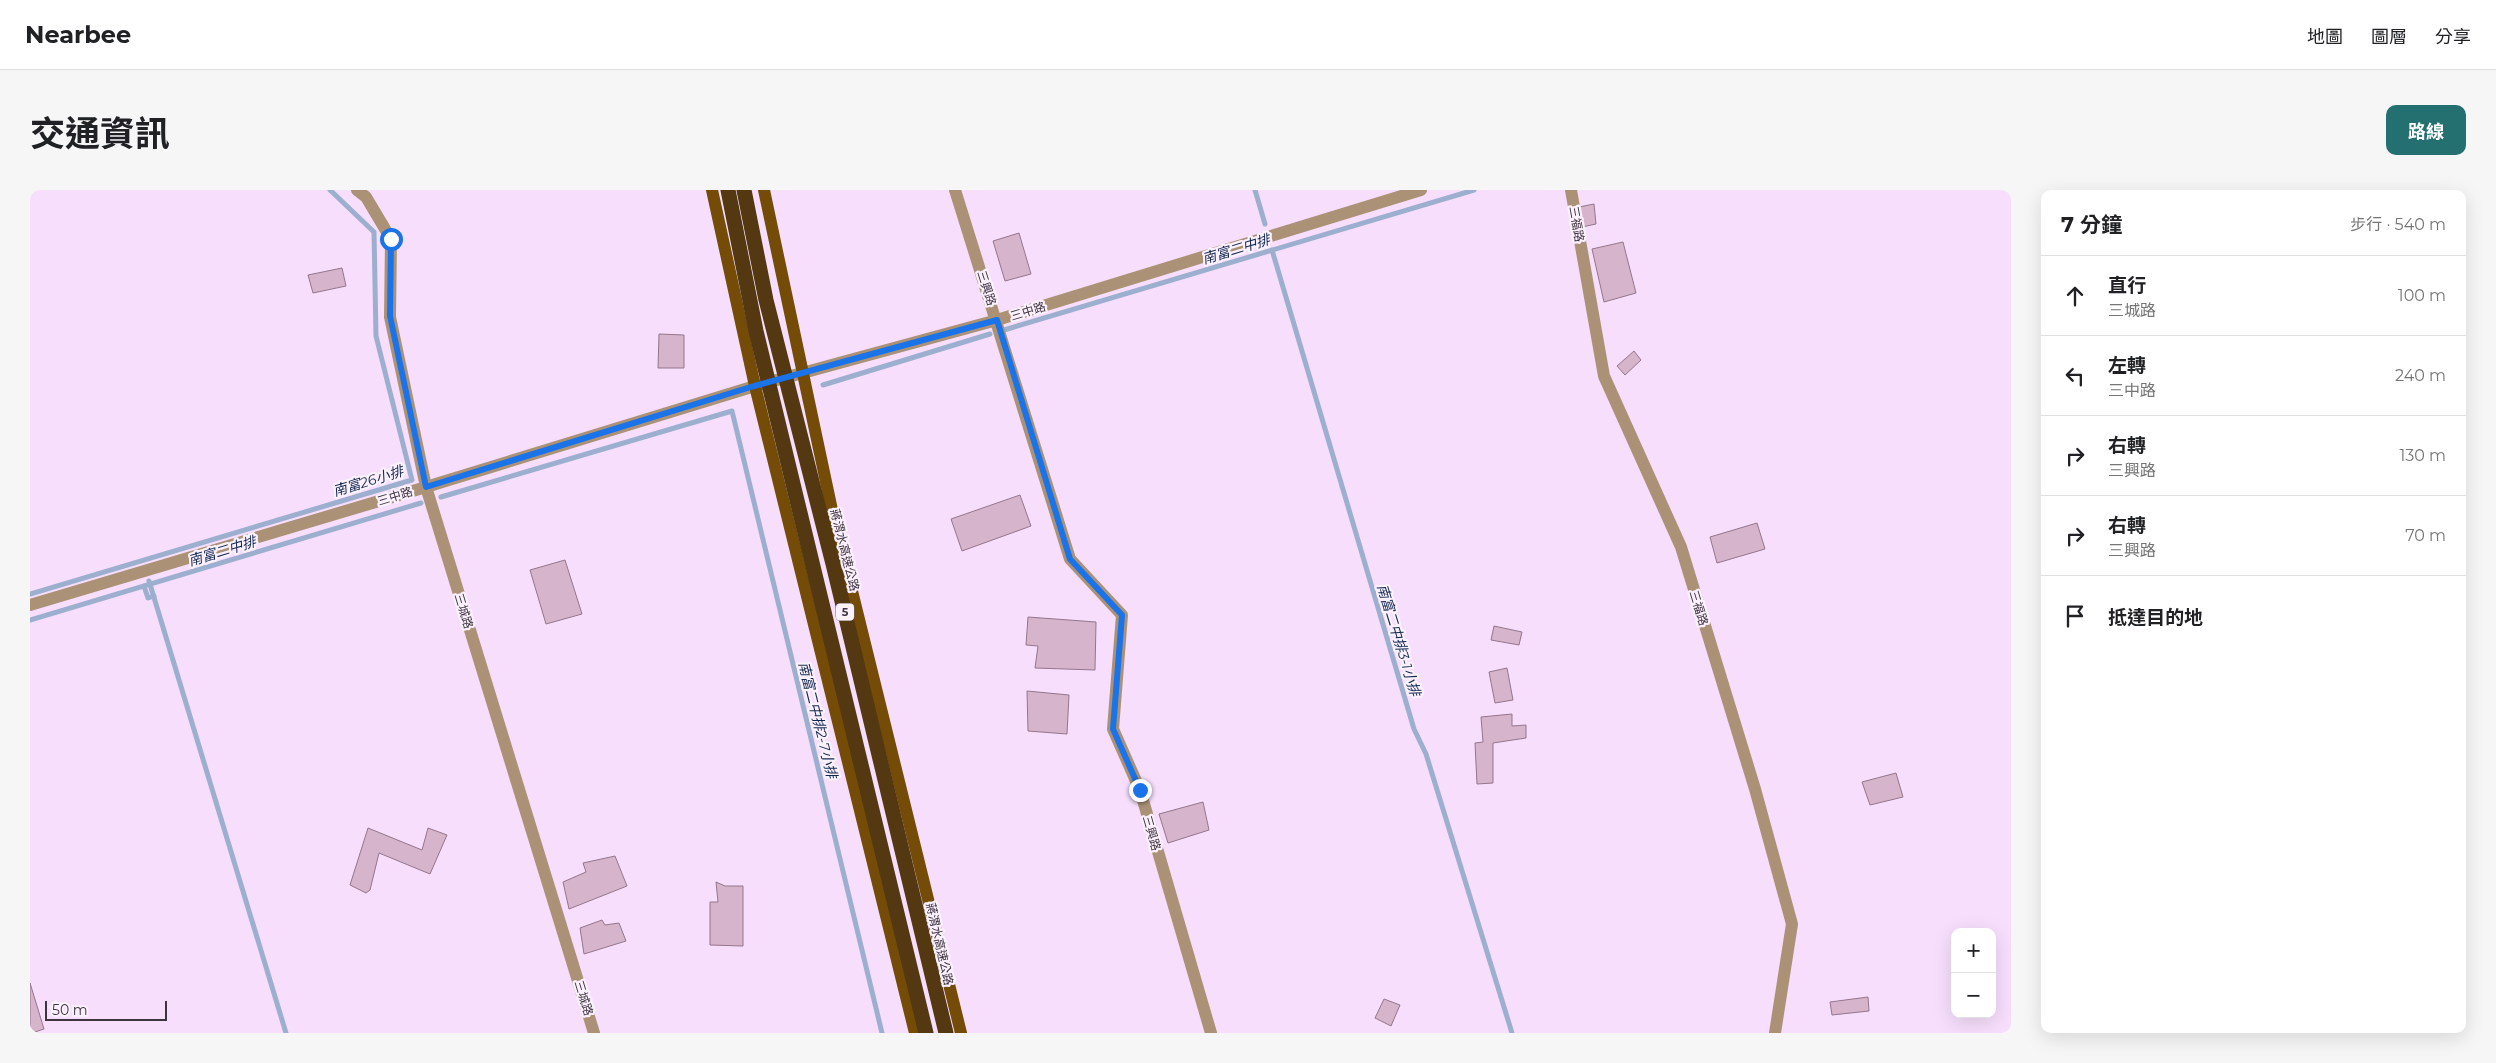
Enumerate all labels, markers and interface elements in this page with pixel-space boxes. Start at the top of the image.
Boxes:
text: Nearbee [25,20,131,49]
text: 地圖 [2307,26,2343,48]
text: 圖層 [2371,26,2407,48]
text: 分享 [2435,26,2471,48]
button: 路線 [2386,105,2466,155]
text: 交通資訊 [30,112,170,155]
street label: 三福路 [1566,205,1588,243]
text: 7 分鐘 [2061,212,2122,237]
text: 步行 · 540 m [2350,215,2446,234]
route start [380,228,403,251]
water label: 南富二中排 [1200,230,1274,268]
street label: 三興路 [974,269,1000,307]
text: 直行 [2108,274,2146,297]
icon: ahead [2061,282,2089,310]
text: 100 m [2398,286,2446,305]
street label: 三中路 [1009,299,1047,323]
text: 三城路 [2108,301,2156,320]
text: 左轉 [2108,354,2146,377]
icon: left [2061,362,2089,390]
text: 240 m [2395,366,2446,385]
text: 三中路 [2108,381,2156,400]
text: 右轉 [2108,434,2146,457]
icon: right [2061,442,2089,470]
text: 130 m [2399,446,2446,465]
water label: 南富26小排 [331,461,407,500]
text: 三興路 [2108,461,2156,480]
street label: 三中路 [376,484,414,508]
street label: 蔣渭水高速公路 [828,507,862,593]
text: 右轉 [2108,514,2146,537]
icon: right [2061,522,2089,550]
text: 70 m [2405,526,2446,545]
water label: 南富二中排 [186,532,260,570]
text: 三興路 [2108,541,2156,560]
water label: 南富二中排3-1小排 [1373,582,1425,700]
street label: 三福路 [1687,589,1711,627]
street label: 三城路 [452,592,476,630]
icon: arrive [2061,602,2089,630]
road number: 5 [836,604,854,621]
text: 抵達目的地 [2108,606,2203,629]
water label: 南富二中排2-7小排 [795,660,842,782]
route end [1129,779,1152,802]
street label: 三興路 [1140,814,1164,852]
street label: 蔣渭水高速公路 [923,901,957,987]
map controls [1951,928,1996,1018]
button: + [1951,928,1996,973]
button: − [1951,973,1996,1018]
street label: 三城路 [572,979,596,1017]
scale bar [45,998,168,1021]
text: 50 m [52,1001,88,1019]

